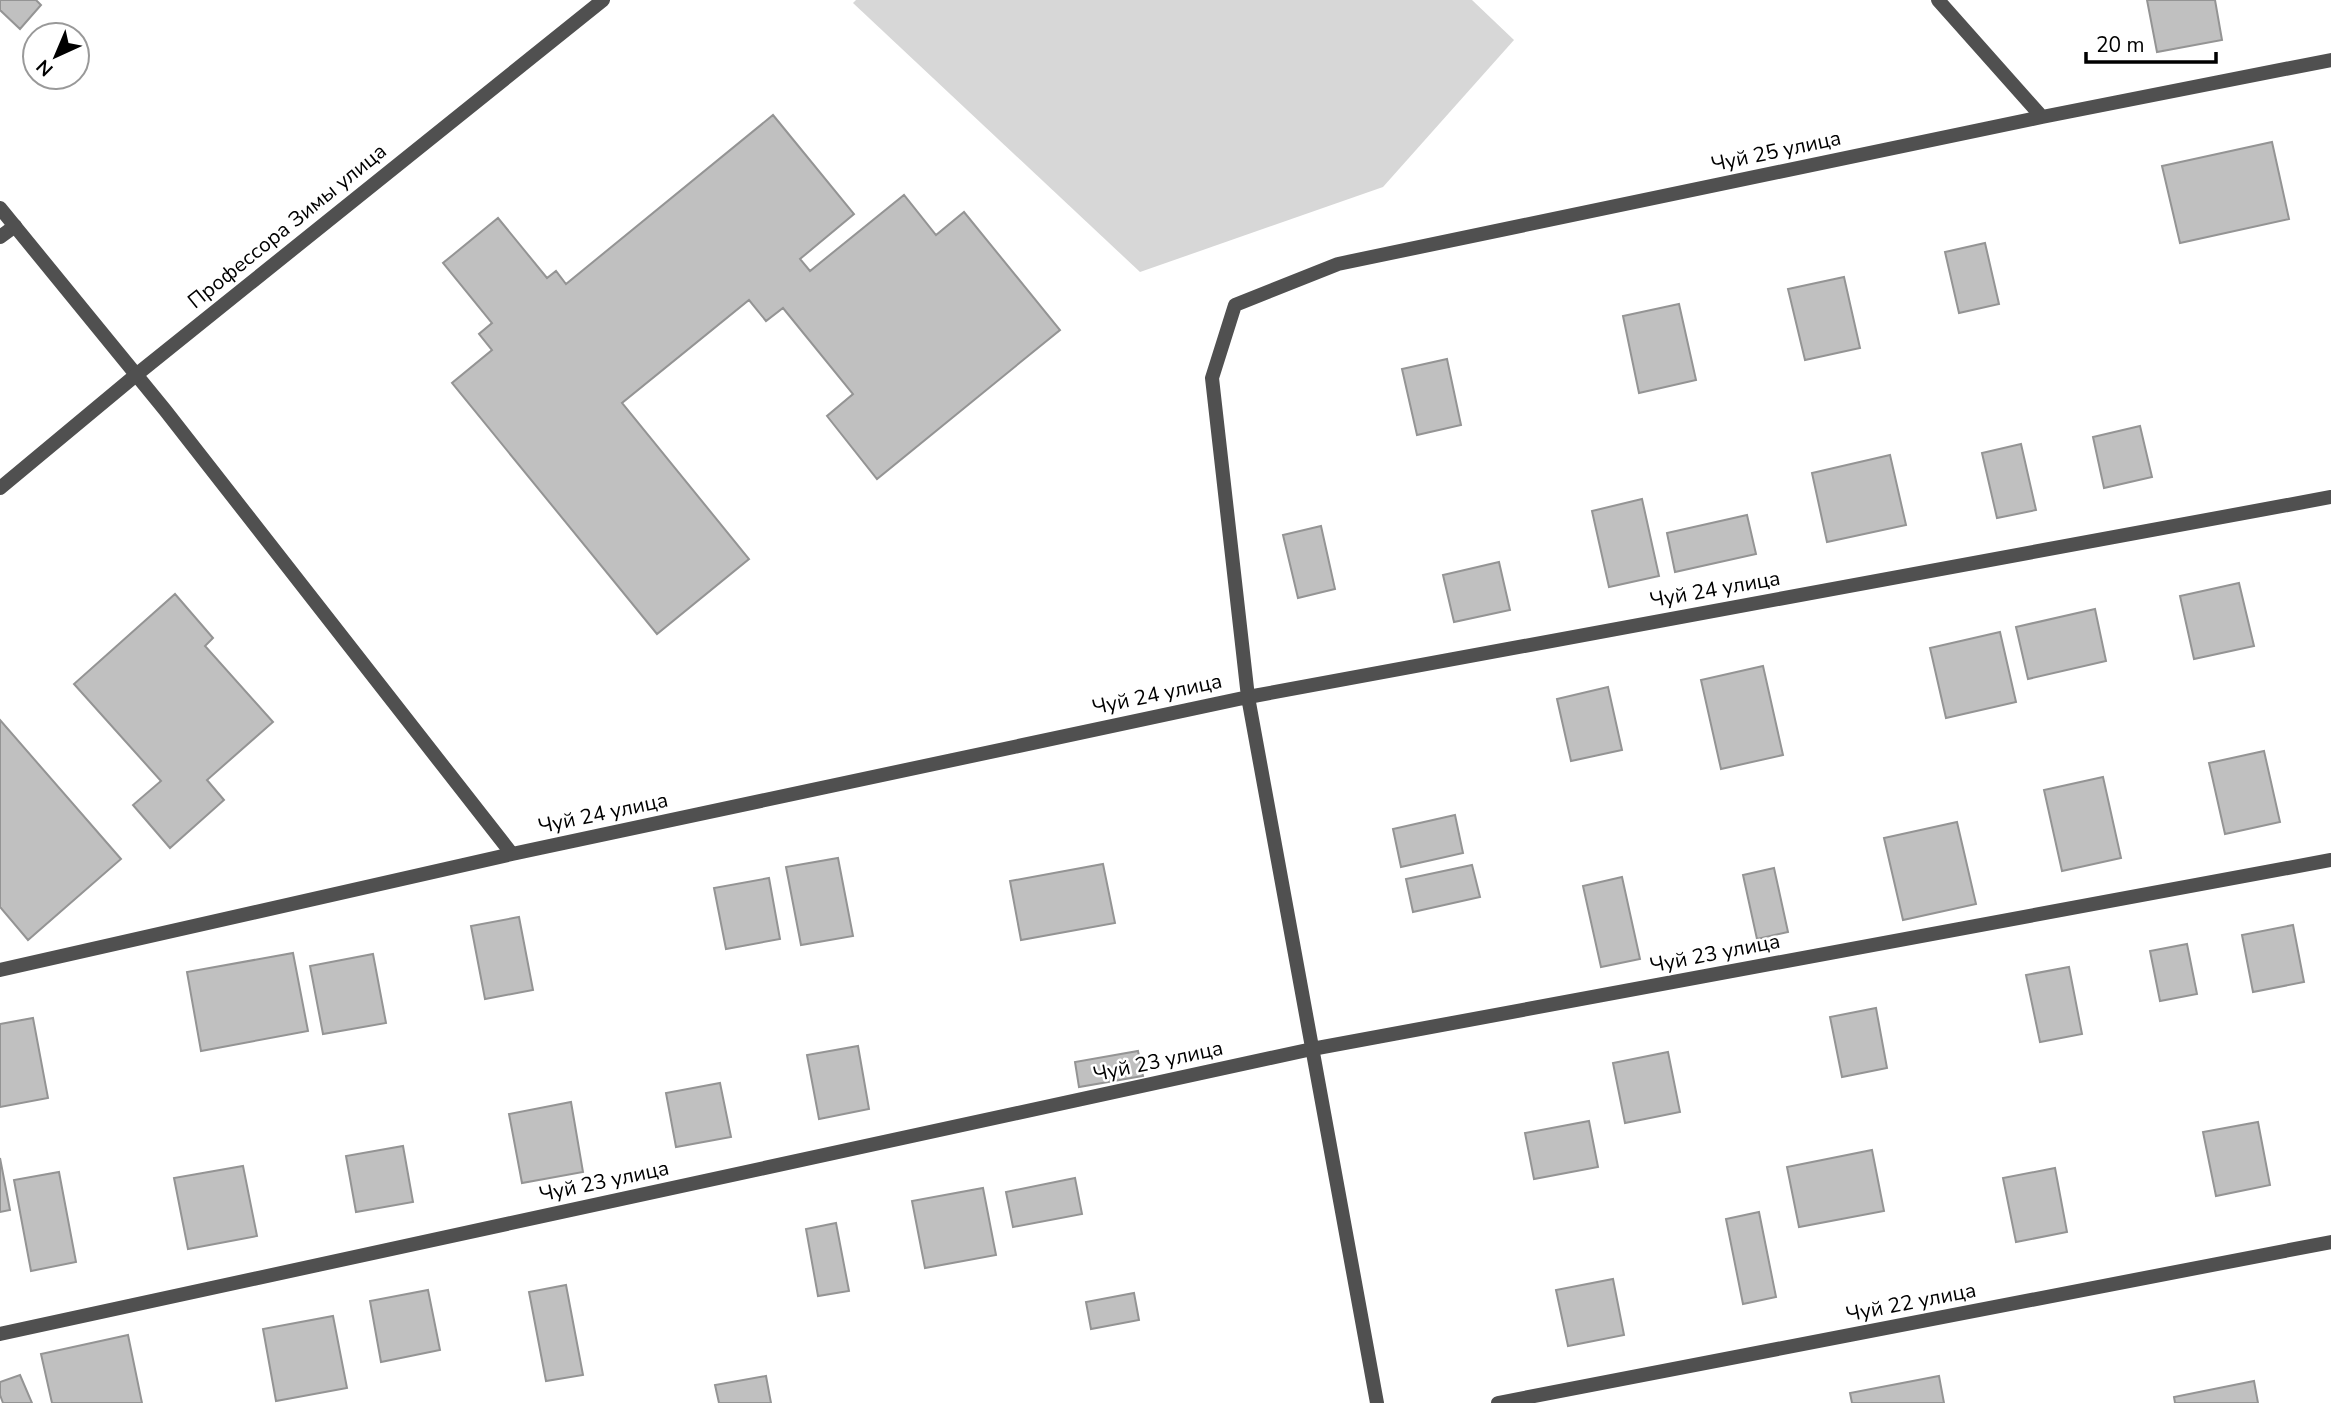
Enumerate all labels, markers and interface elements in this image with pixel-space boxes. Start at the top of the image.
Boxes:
north arrow [21,21,91,91]
scale bar [2086,21,2216,65]
text: 20 m [2096,31,2145,59]
text: N [31,53,59,82]
street label: Чуй 25 улица [1709,124,1843,178]
street label: Профессора Зимы улица [182,137,392,315]
street label: Чуй 24 улица [1648,564,1782,614]
street label: Чуй 24 улица [1090,667,1224,721]
street label: Чуй 24 улица [536,786,670,840]
street label: Чуй 23 улица [1648,927,1782,979]
street label: Чуй 23 улица [1091,1034,1225,1088]
street label: Чуй 23 улица [537,1154,671,1208]
street label: Чуй 22 улица [1844,1276,1978,1328]

